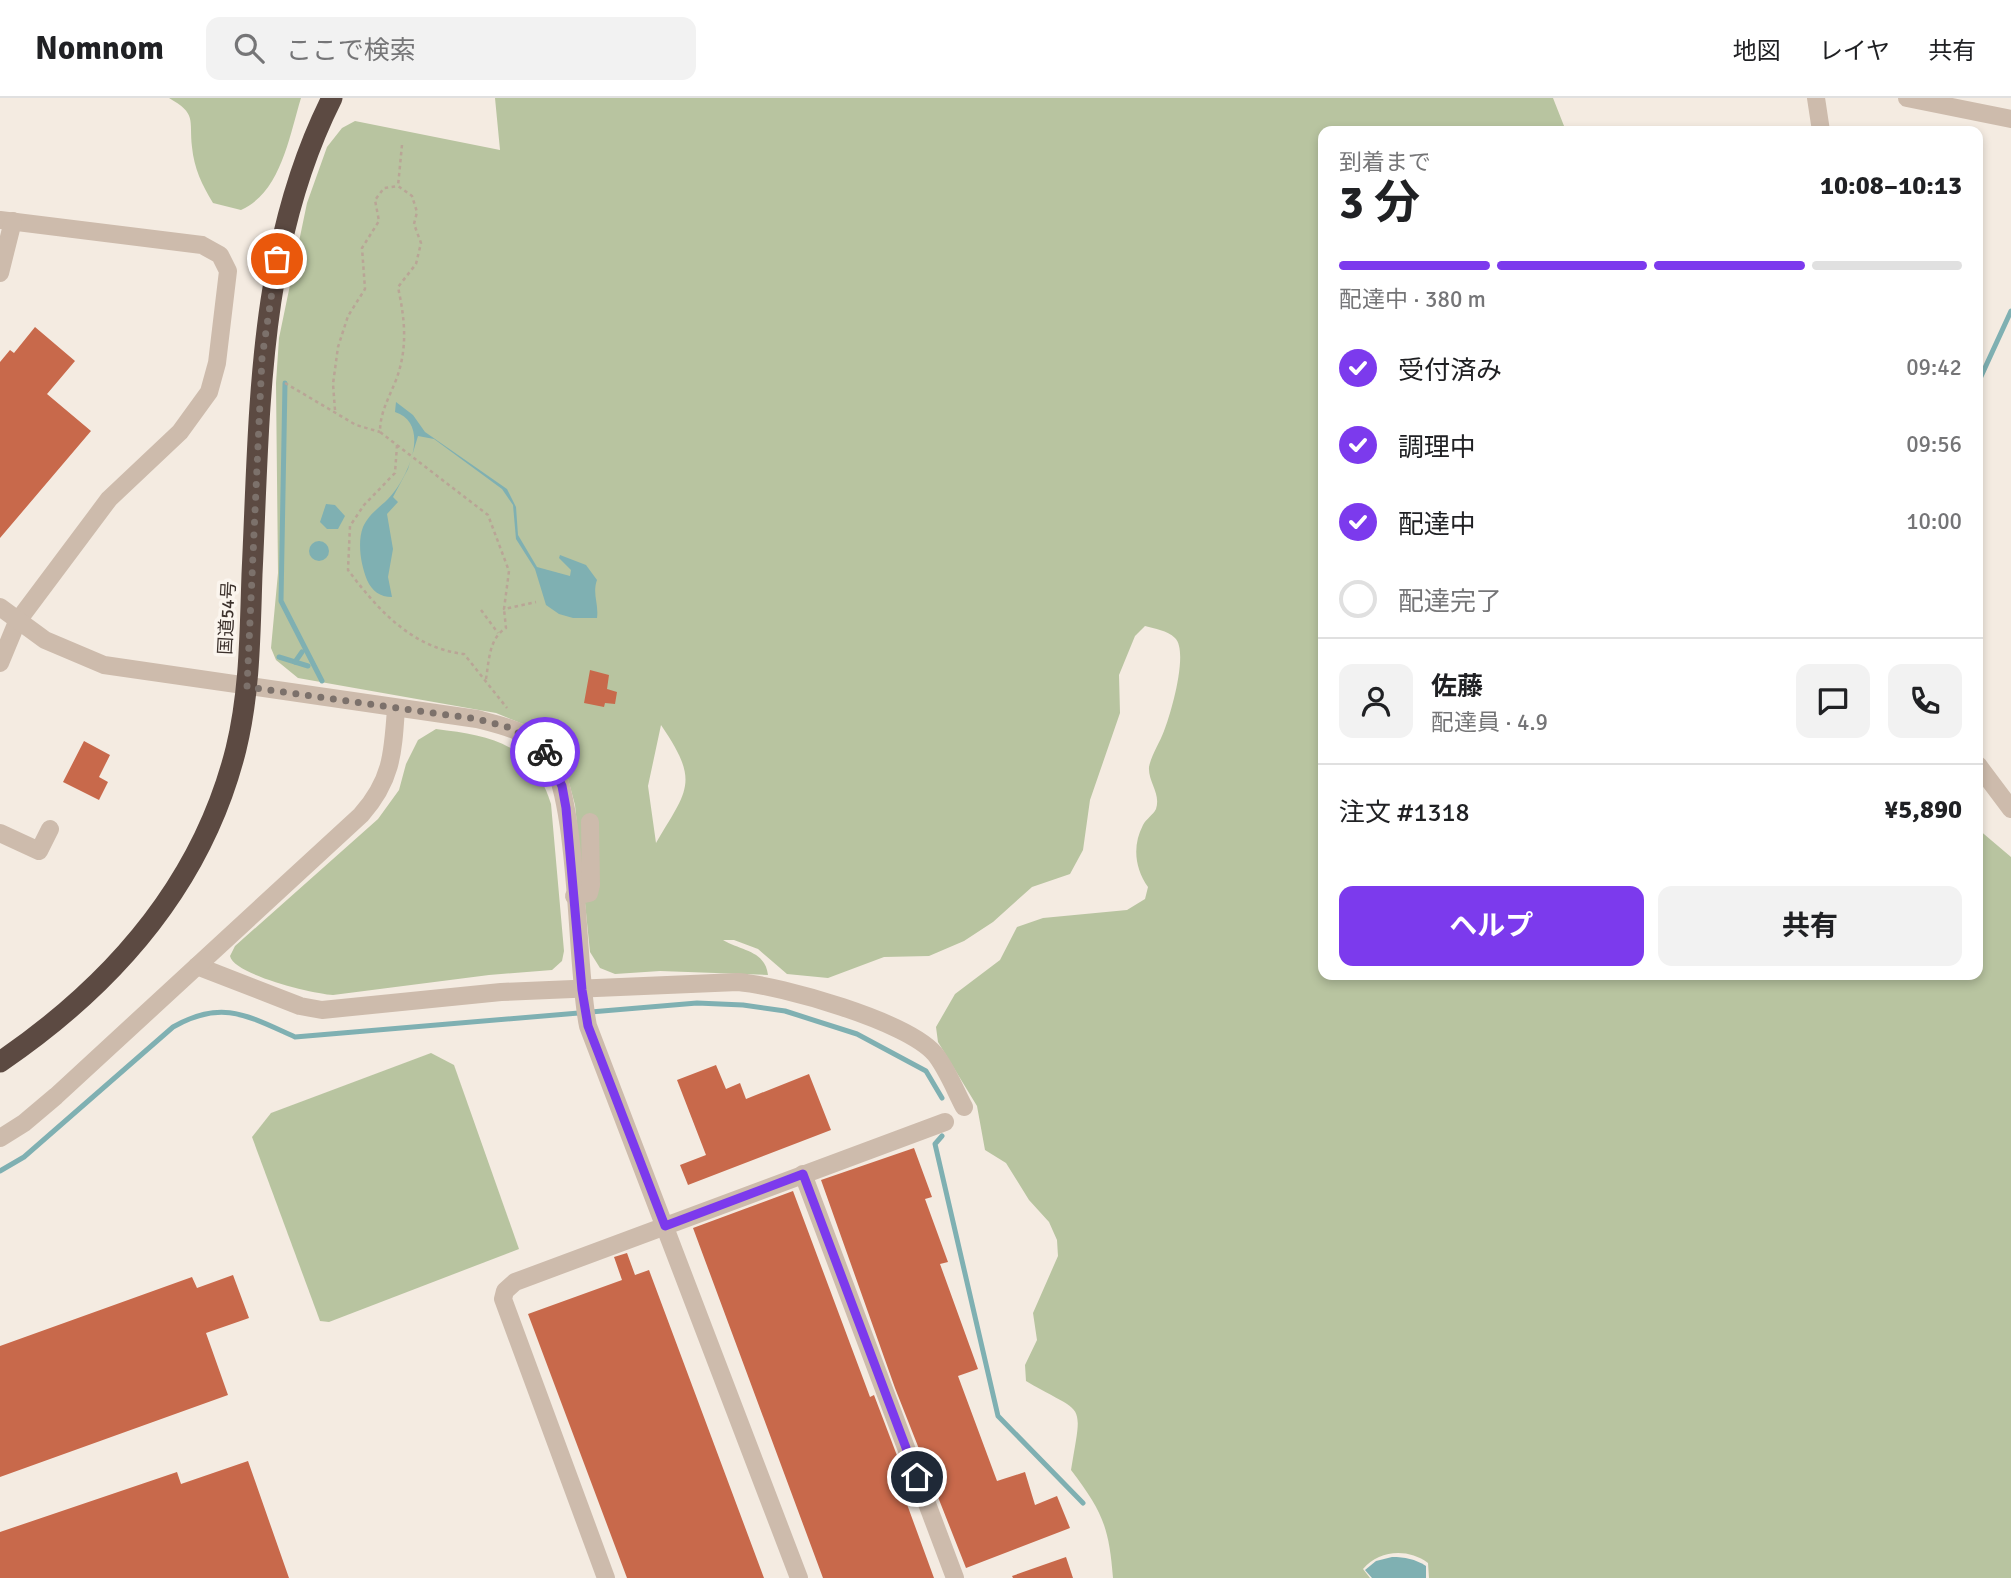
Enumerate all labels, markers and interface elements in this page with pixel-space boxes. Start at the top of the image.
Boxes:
search box [206,17,696,80]
text: Nomnom [35,28,164,69]
icon: search [230,29,268,67]
text: ここで検索 [286,35,416,67]
text: 地図 [1733,36,1781,66]
text: レイヤ [1819,36,1890,66]
text: 共有 [1928,36,1976,66]
text: 到着まで [1339,148,1431,177]
text: 10:08–10:13 [1820,170,1962,202]
text: 3 分 [1339,175,1420,231]
pin [247,229,307,289]
icon: bag [258,240,296,278]
text: 配達中 · 380 m [1339,285,1486,314]
icon: check [1339,349,1377,387]
text: 09:42 [1906,353,1962,382]
text: 受付済み [1398,355,1502,387]
icon: check [1339,426,1377,464]
text: 09:56 [1906,430,1962,459]
text: 調理中 [1398,432,1476,464]
icon: check [1339,503,1377,541]
text: 10:00 [1906,507,1962,536]
text: 配達中 [1398,509,1476,541]
street label: 国道54号 [214,581,240,655]
text: 配達完了 [1398,586,1502,618]
button: person [1339,664,1413,738]
button: chat [1796,664,1870,738]
button: phone [1888,664,1962,738]
text: 佐藤 [1431,671,1483,703]
text: 配達員 · 4.9 [1431,708,1548,737]
courier [510,717,580,787]
icon: bike [526,733,564,771]
text: ¥5,890 [1884,794,1962,826]
text: 注文 #1318 [1339,797,1470,829]
button: ヘルプ [1339,886,1644,966]
button: 共有 [1658,886,1962,966]
pin [887,1447,947,1507]
icon: home [898,1458,936,1496]

